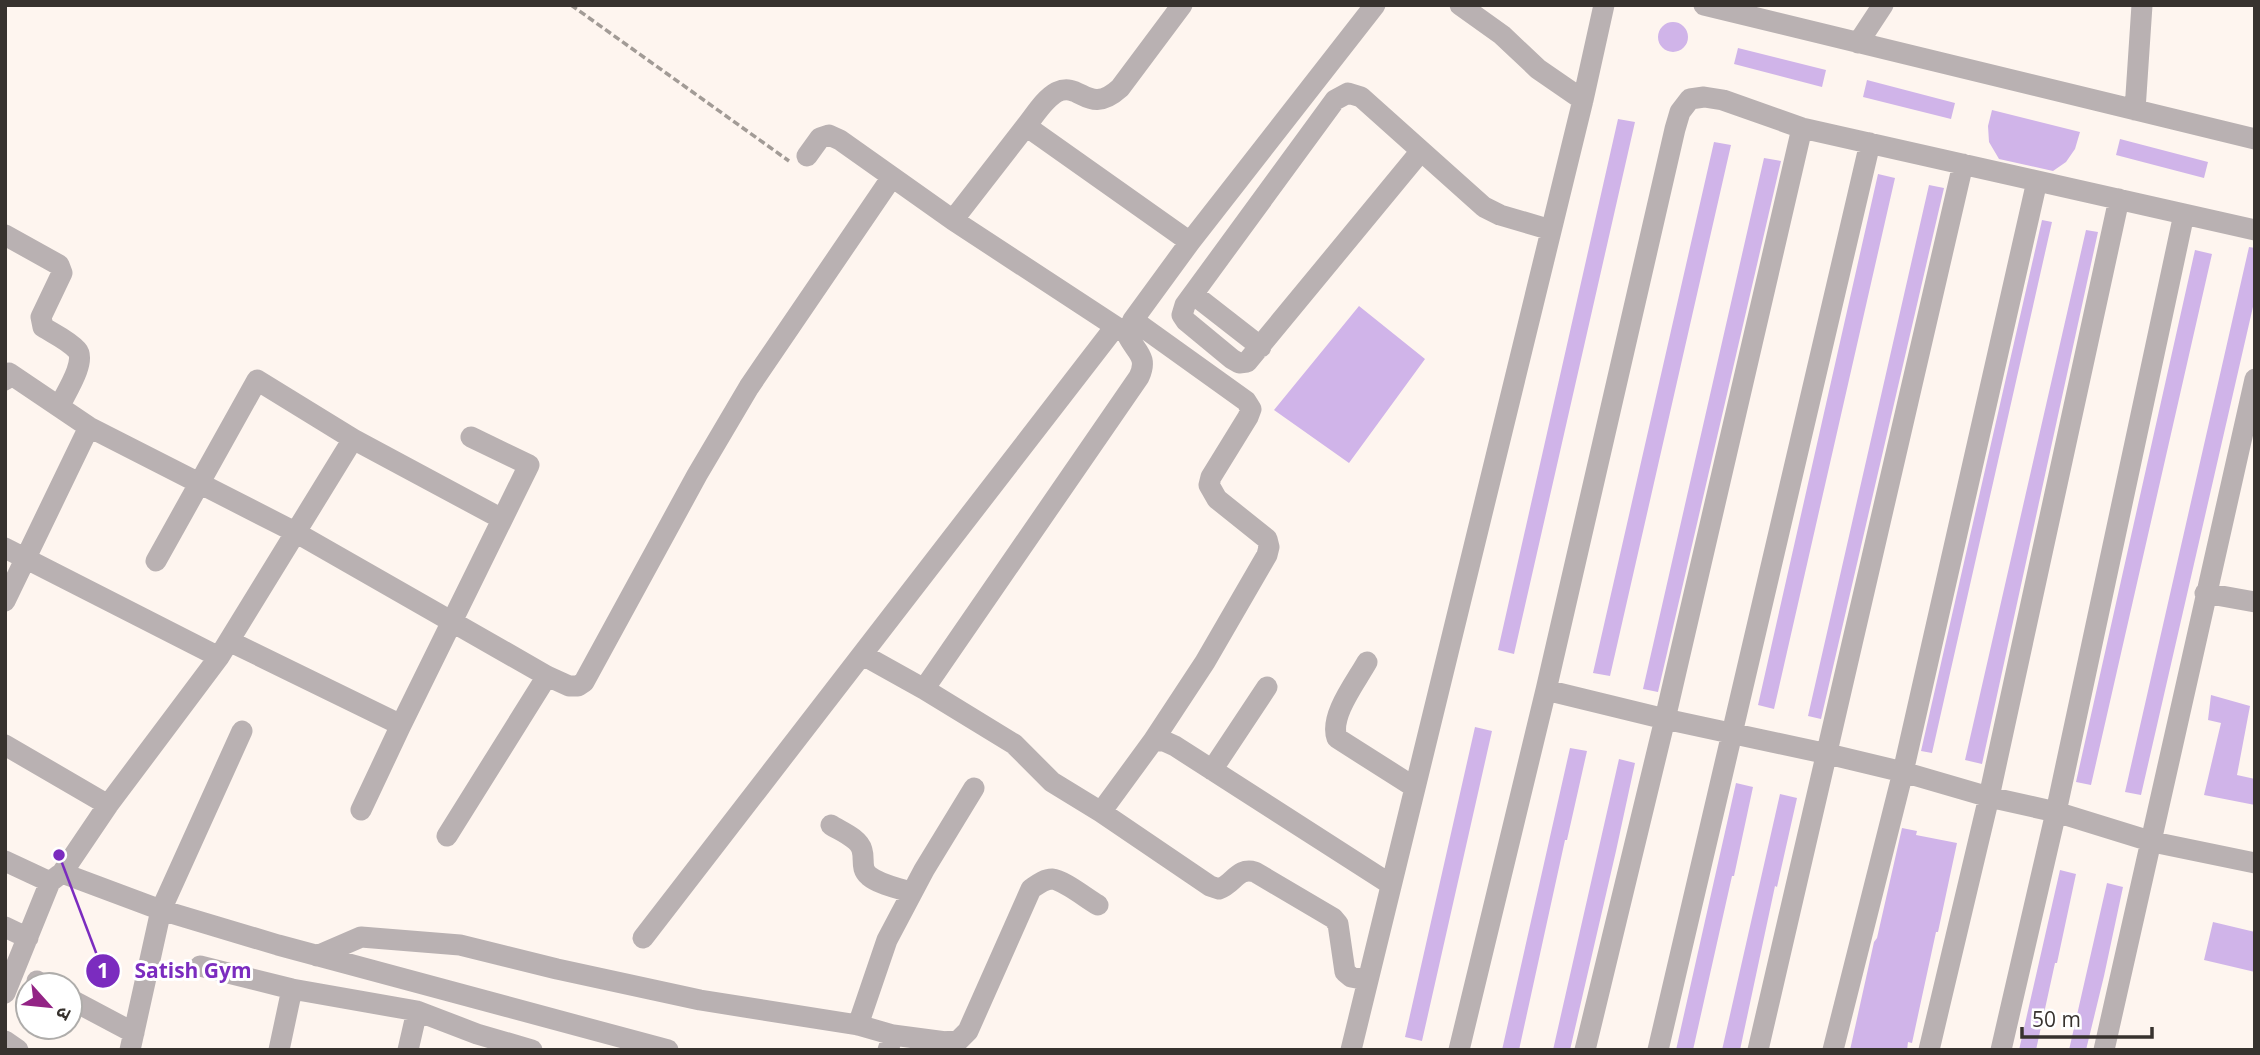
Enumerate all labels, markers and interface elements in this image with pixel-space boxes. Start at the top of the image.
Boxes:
callout: Satish Gym [86,950,266,992]
text: 1 [97,956,109,984]
text: Satish Gym [134,956,252,984]
north arrow [14,971,84,1041]
scale bar [2022,996,2152,1040]
text: उ [50,1003,78,1025]
text: 50 m [2032,1005,2081,1033]

